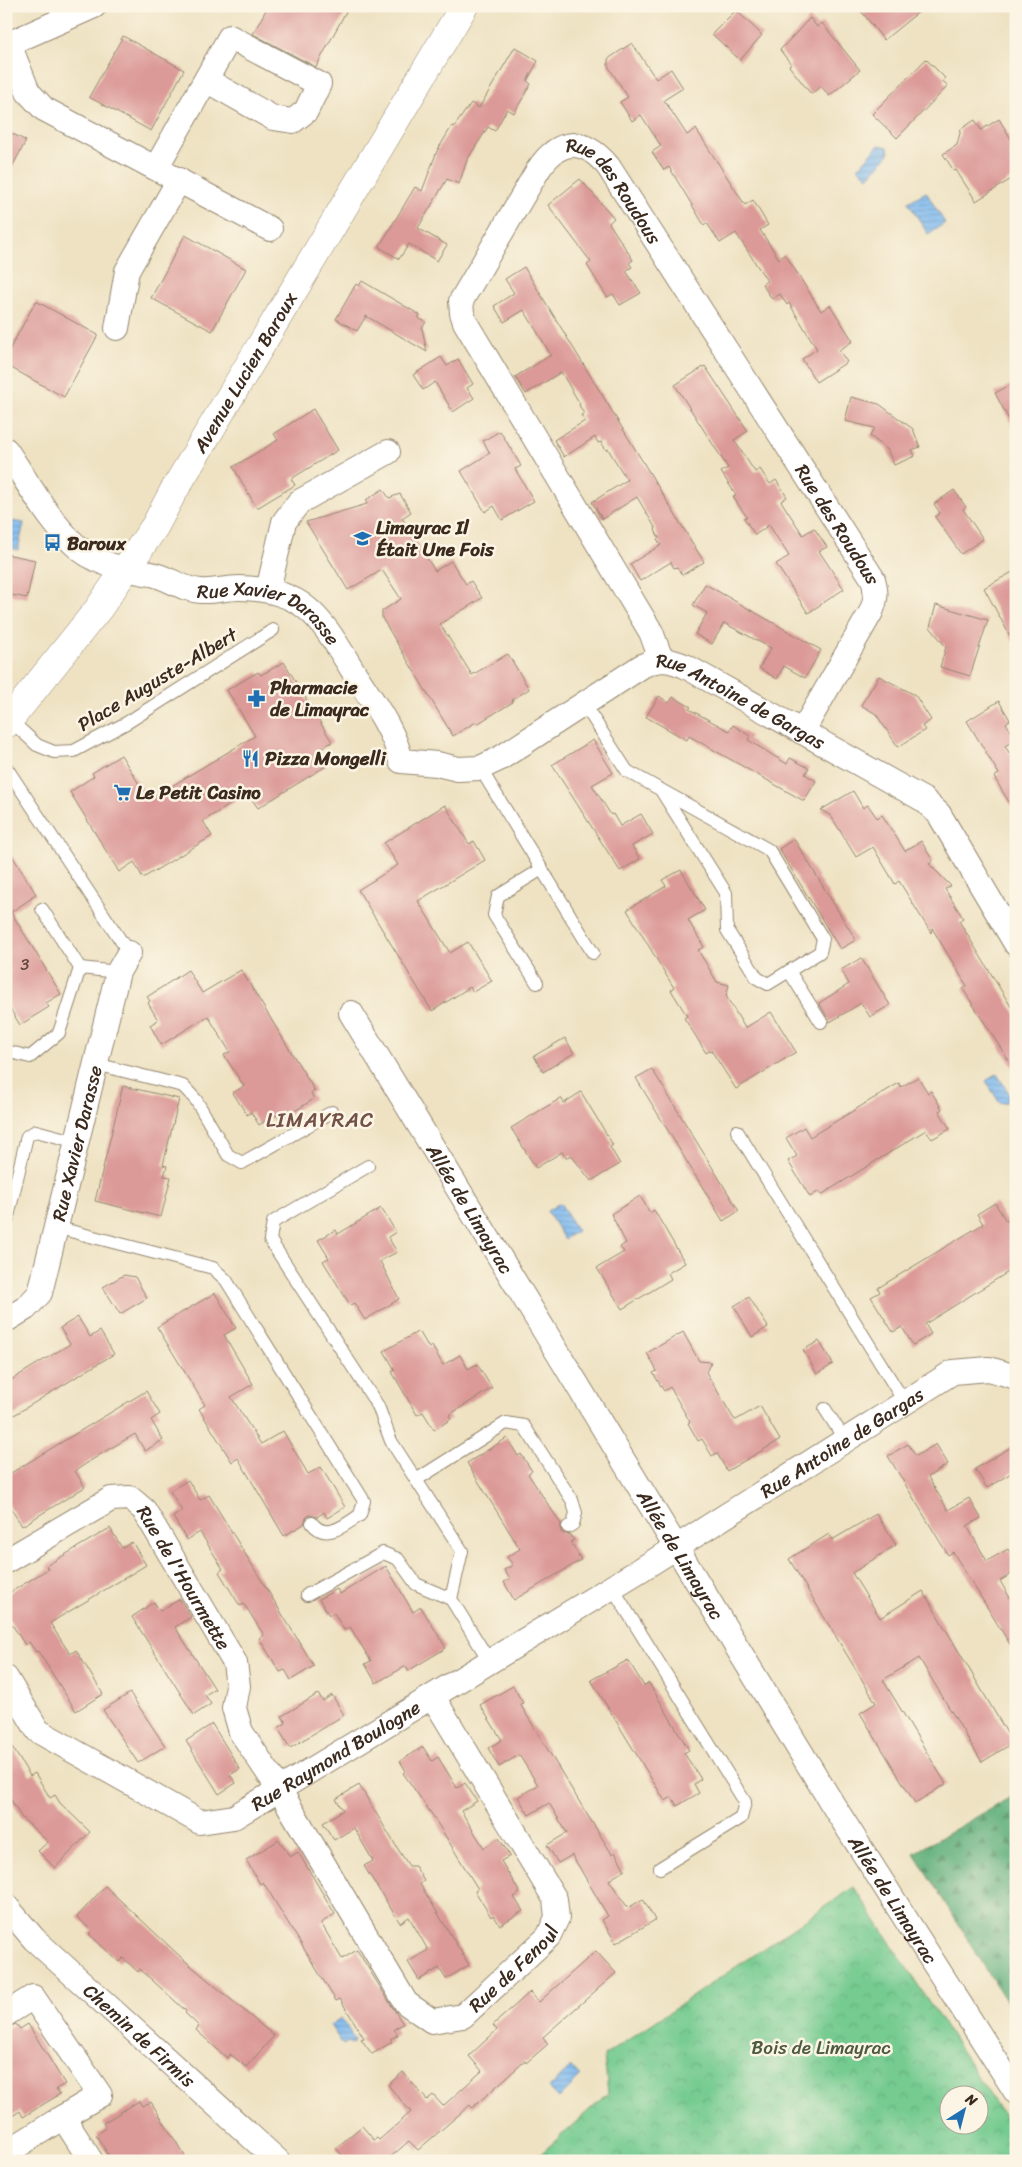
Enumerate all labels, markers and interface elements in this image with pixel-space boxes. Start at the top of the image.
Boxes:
street label: Rue des Roudous [565,129,670,251]
street label: Avenue Lucien Baroux [184,285,306,460]
street label: Rue des Roudous [786,457,890,588]
place label: Limayrac Il Était Une Fois [376,511,495,566]
place label: Baroux [67,527,127,560]
school or university icon: Limayrac Il Était Une Fois [352,528,372,548]
bus stop icon: Baroux [43,533,63,553]
street label: Rue Xavier Darasse [196,572,349,652]
street label: Place Auguste-Albert [71,618,245,740]
street label: Rue Antoine de Gargas [656,644,832,759]
place label: Pharmacie de Limayrac [270,671,370,726]
pharmacy icon: Pharmacie de Limayrac [246,688,266,708]
place label: Pizza Mongelli [265,742,387,775]
restaurant icon: Pizza Mongelli [241,748,261,768]
place label: Le Petit Casino [136,776,261,809]
supermarket icon: Le Petit Casino [112,782,132,802]
house number: 3 [21,950,30,979]
street label: Rue Xavier Darasse [42,1062,112,1225]
district label: LIMAYRAC [266,1101,374,1139]
street label: Allée de Limayrac [417,1136,522,1281]
street label: Rue Antoine de Gargas [754,1378,931,1507]
street label: Allée de Limayrac [627,1482,733,1627]
street label: Rue de l'Hourmette [128,1499,240,1657]
street label: Rue Raymond Boulogne [245,1691,427,1820]
street label: Allée de Limayrac [839,1828,947,1971]
street label: Rue de Fenoul [461,1919,569,2021]
street label: Chemin de Firmis [75,1975,203,2096]
park label: Bois de Limayrac [751,2031,891,2064]
north arrow [940,2084,990,2134]
text: N [959,2086,983,2113]

